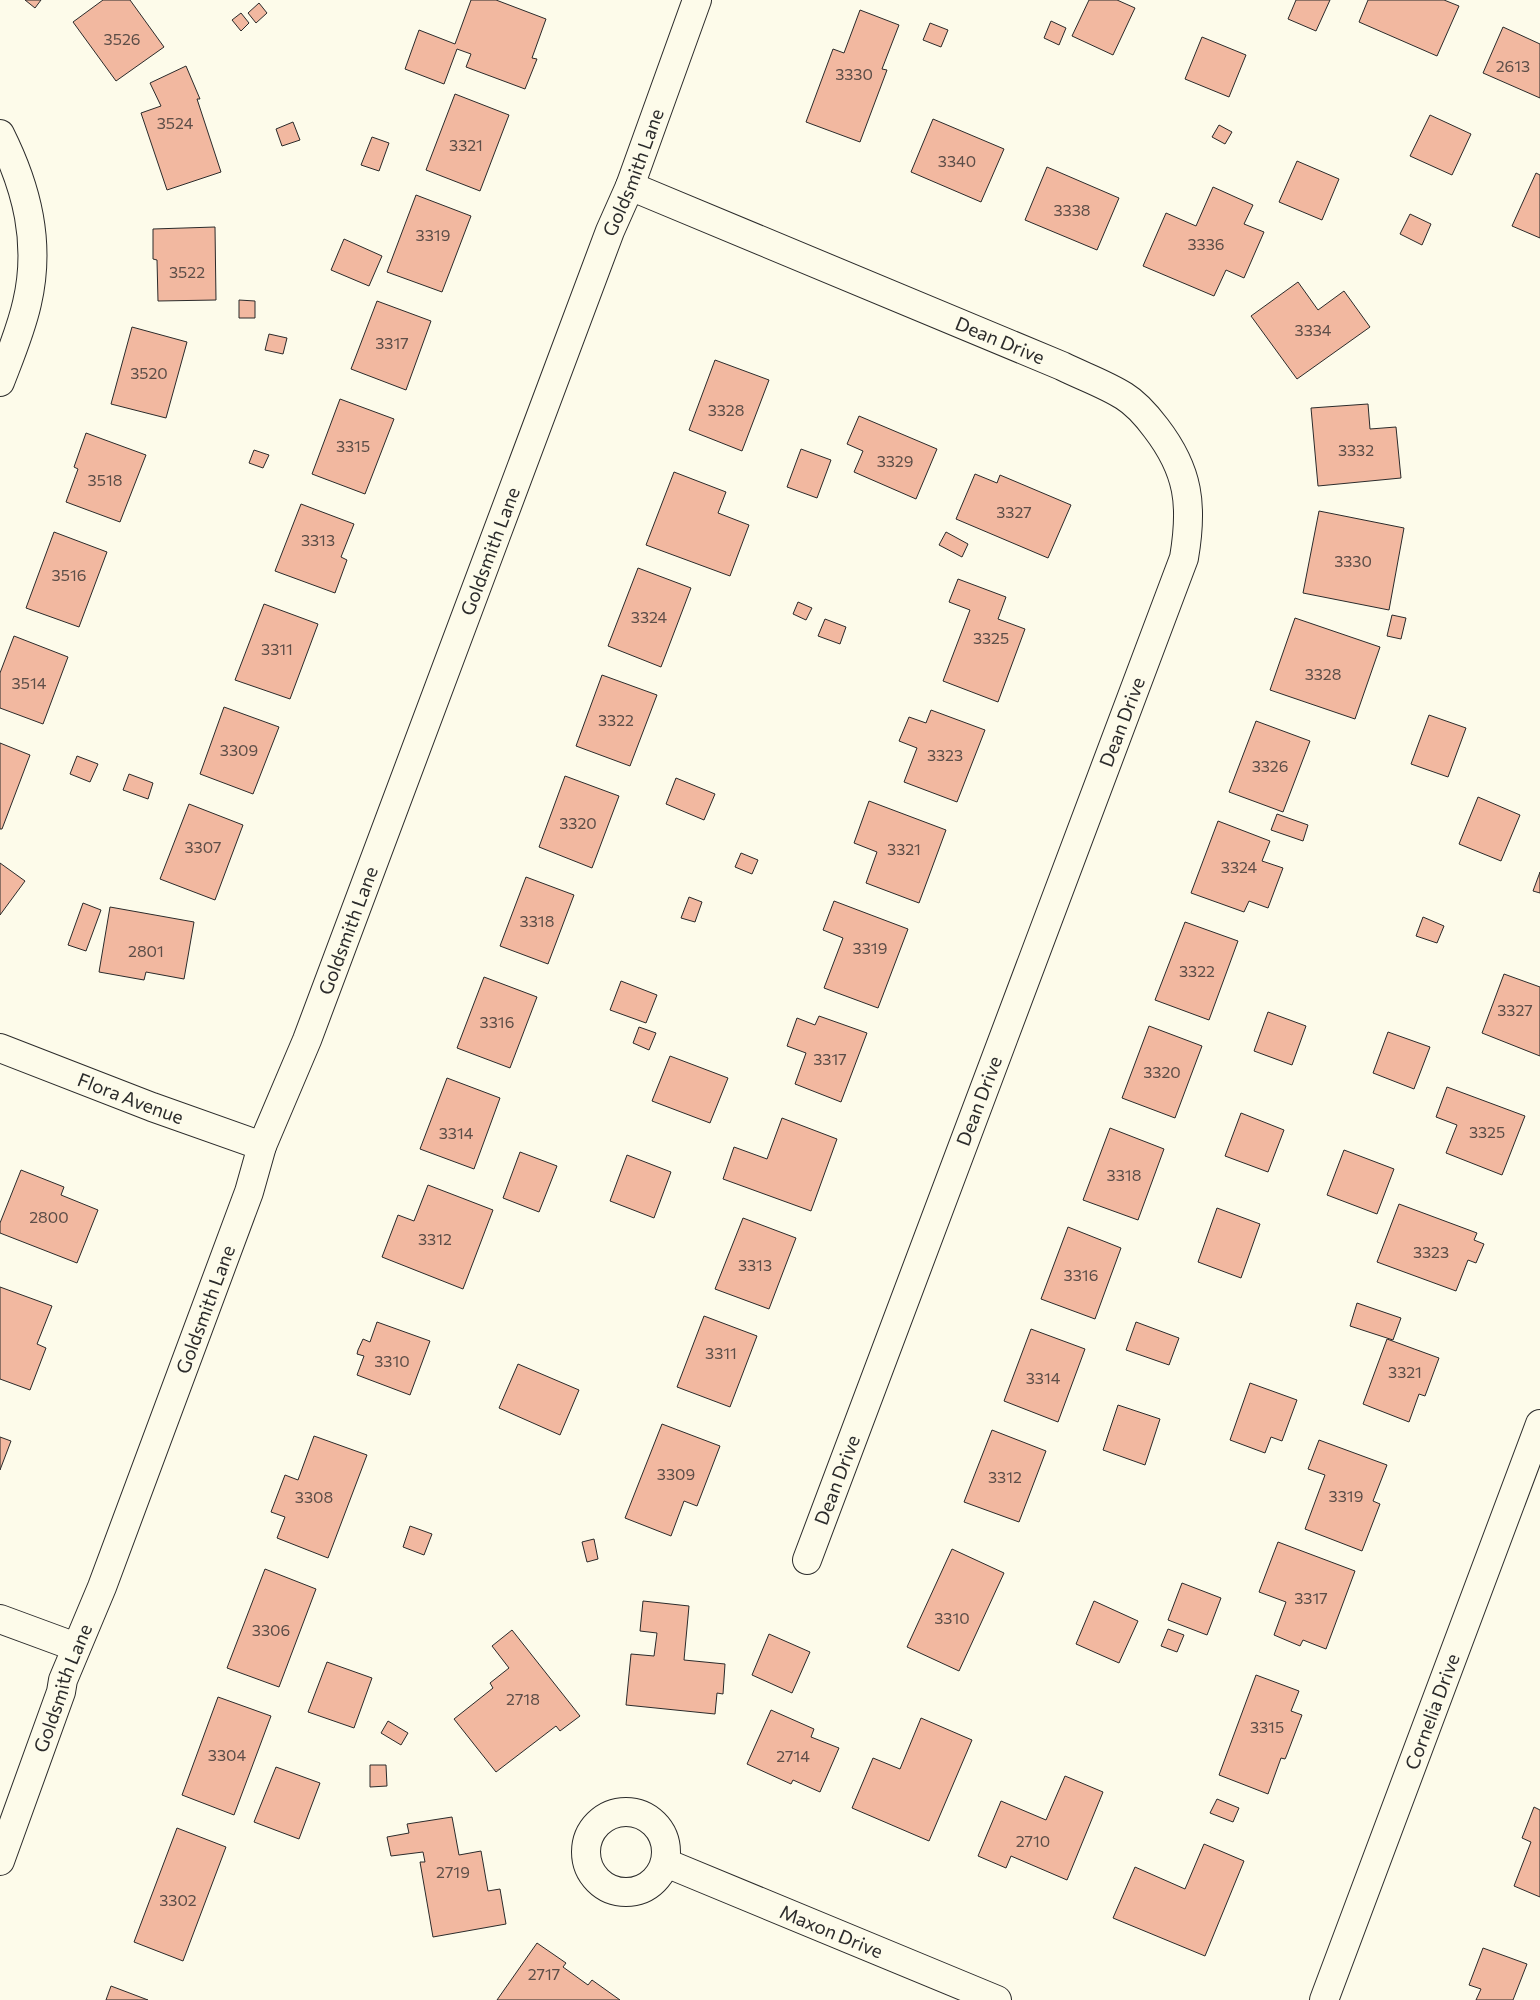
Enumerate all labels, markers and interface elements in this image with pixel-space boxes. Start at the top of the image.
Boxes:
house number: 3526 [104,29,140,48]
house number: 2613 [1496,56,1530,75]
house number: 3330 [835,64,873,83]
street label: Goldsmith Lane [597,105,668,240]
house number: 3524 [157,113,194,132]
house number: 3321 [449,135,483,154]
house number: 3340 [938,151,976,170]
house number: 3338 [1053,200,1091,219]
house number: 3319 [416,225,450,244]
house number: 3336 [1187,234,1225,253]
house number: 3522 [169,262,205,281]
street label: Dean Drive [952,311,1048,369]
house number: 3334 [1295,320,1332,339]
house number: 3317 [375,333,409,352]
house number: 3520 [130,363,168,382]
house number: 3328 [708,400,744,419]
house number: 3315 [336,436,370,455]
house number: 3332 [1338,440,1374,459]
house number: 3329 [877,451,913,470]
house number: 3518 [88,470,122,489]
street label: Goldsmith Lane [455,484,524,618]
house number: 3327 [996,502,1032,521]
house number: 3313 [301,530,335,549]
house number: 3330 [1334,551,1372,570]
house number: 3516 [52,565,86,584]
house number: 3324 [631,607,668,626]
house number: 3325 [973,628,1009,647]
house number: 3311 [261,639,293,658]
house number: 3328 [1305,664,1341,683]
house number: 3514 [12,673,47,692]
street label: Dean Drive [1094,674,1149,770]
house number: 3322 [598,710,634,729]
house number: 3309 [220,740,258,759]
house number: 3323 [927,745,963,764]
house number: 3326 [1252,756,1288,775]
house number: 3320 [559,813,597,832]
house number: 3307 [184,837,222,856]
house number: 3321 [887,839,921,858]
house number: 3324 [1221,857,1258,876]
street label: Goldsmith Lane [313,863,382,998]
house number: 3318 [520,911,554,930]
house number: 3319 [853,938,887,957]
house number: 2801 [128,941,164,960]
house number: 3322 [1179,961,1215,980]
house number: 3327 [1497,1000,1533,1019]
house number: 3316 [480,1012,514,1031]
house number: 3317 [813,1049,847,1068]
street label: Dean Drive [951,1053,1006,1149]
house number: 3320 [1143,1062,1181,1081]
street label: Flora Avenue [75,1067,187,1128]
house number: 3325 [1469,1122,1505,1141]
house number: 3314 [439,1123,474,1142]
house number: 3318 [1107,1165,1141,1184]
house number: 2800 [29,1207,69,1226]
house number: 3312 [418,1229,452,1248]
street label: Goldsmith Lane [171,1242,239,1377]
house number: 3323 [1413,1242,1449,1261]
house number: 3313 [738,1255,772,1274]
house number: 3316 [1064,1265,1098,1284]
house number: 3311 [705,1343,737,1362]
house number: 3310 [374,1351,410,1370]
house number: 3321 [1388,1362,1422,1381]
house number: 3314 [1026,1368,1061,1387]
street label: Dean Drive [809,1432,864,1528]
house number: 3309 [657,1464,695,1483]
house number: 3312 [988,1467,1022,1486]
house number: 3319 [1329,1486,1363,1505]
house number: 3308 [295,1487,333,1506]
house number: 3317 [1294,1588,1328,1607]
house number: 3310 [934,1608,970,1627]
street label: Goldsmith Lane [28,1620,96,1755]
house number: 3306 [252,1620,290,1639]
street label: Cornelia Drive [1399,1650,1464,1773]
house number: 2718 [506,1689,540,1708]
house number: 3315 [1250,1717,1284,1736]
house number: 3304 [208,1745,247,1764]
house number: 2714 [776,1746,810,1765]
house number: 2710 [1016,1831,1050,1850]
house number: 2719 [436,1862,470,1881]
house number: 3302 [159,1890,197,1909]
street label: Maxon Drive [777,1899,887,1963]
house number: 2717 [528,1964,560,1983]

